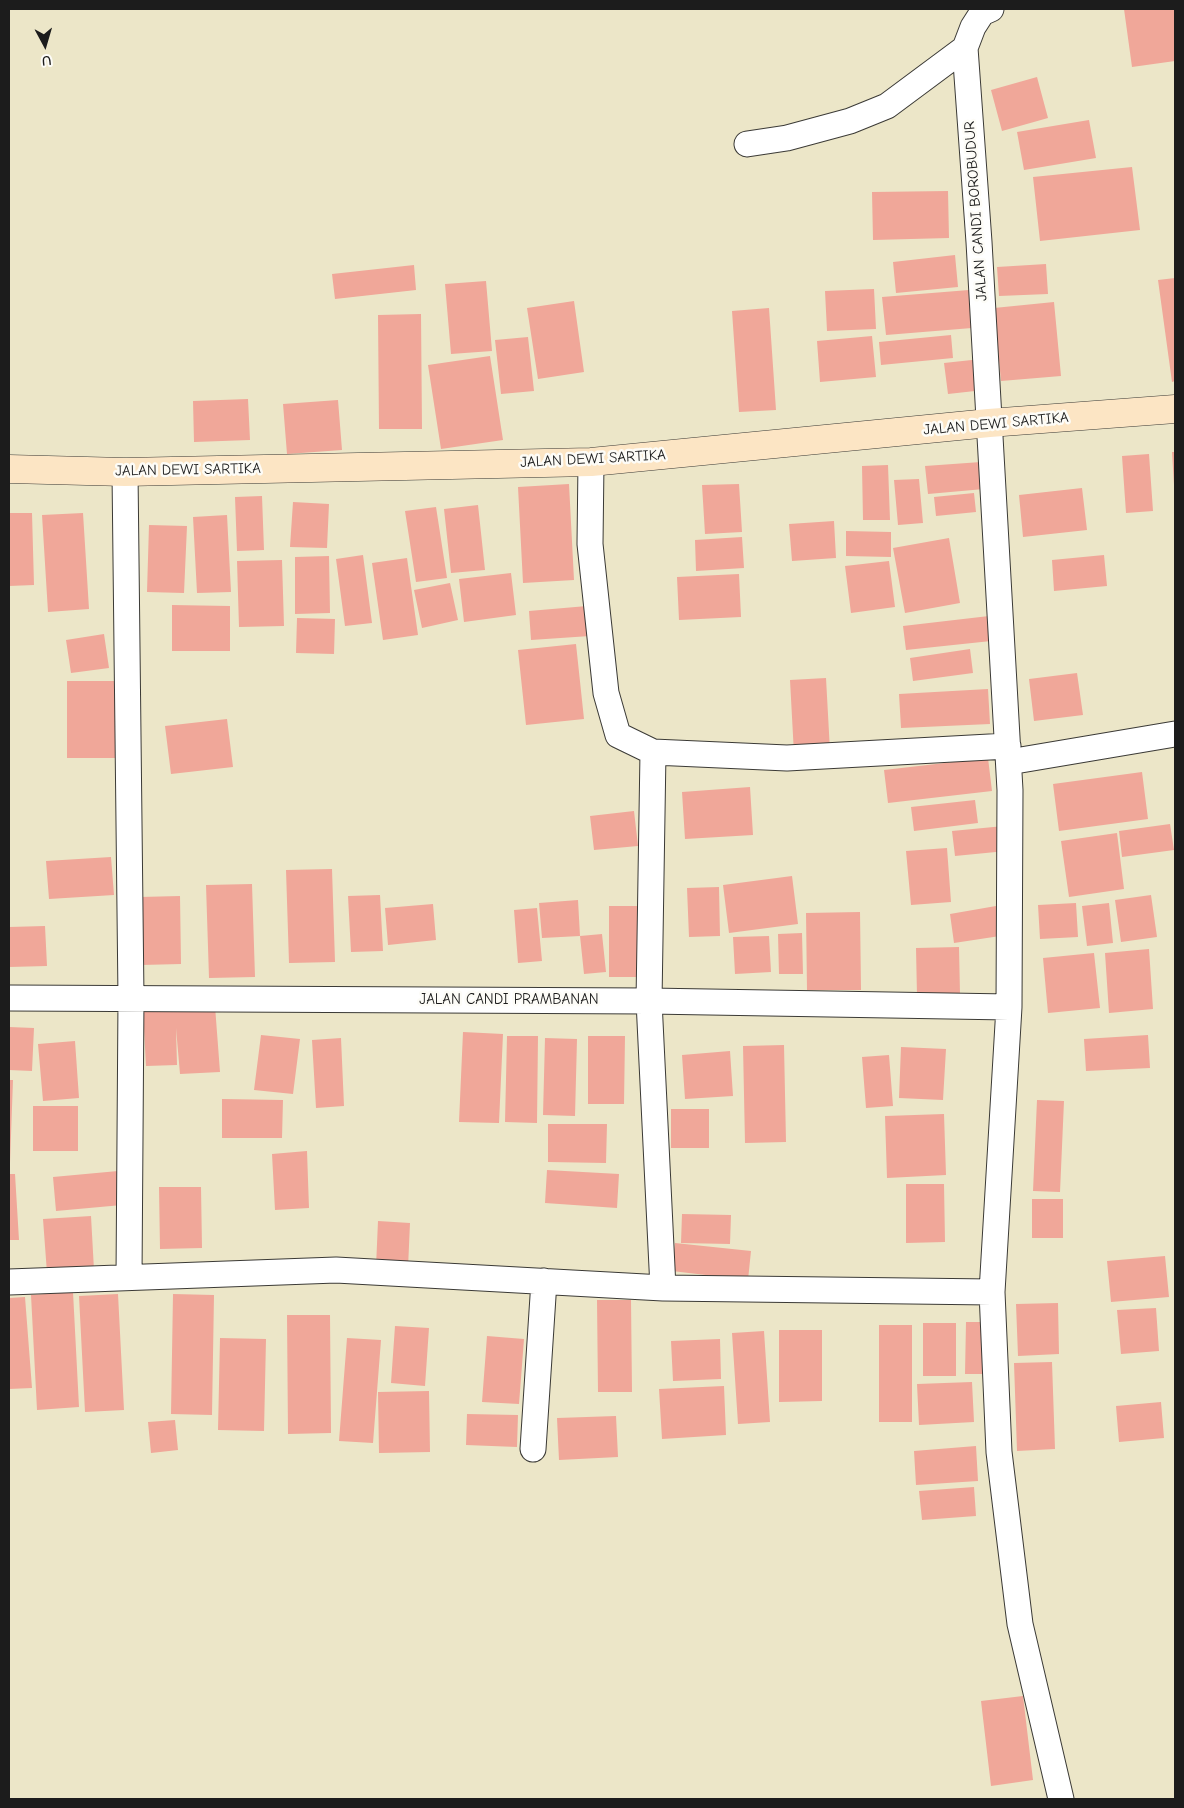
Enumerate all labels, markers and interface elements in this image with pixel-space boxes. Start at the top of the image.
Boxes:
north arrow [20,20,70,70]
text: U [41,51,52,69]
street label: JALAN CANDI BOROBUDUR [961,120,991,302]
street label: JALAN DEWI SARTIKA [923,409,1069,439]
street label: JALAN DEWI SARTIKA [520,446,666,472]
street label: JALAN DEWI SARTIKA [115,460,261,480]
street label: JALAN CANDI PRAMBANAN [419,991,599,1009]

